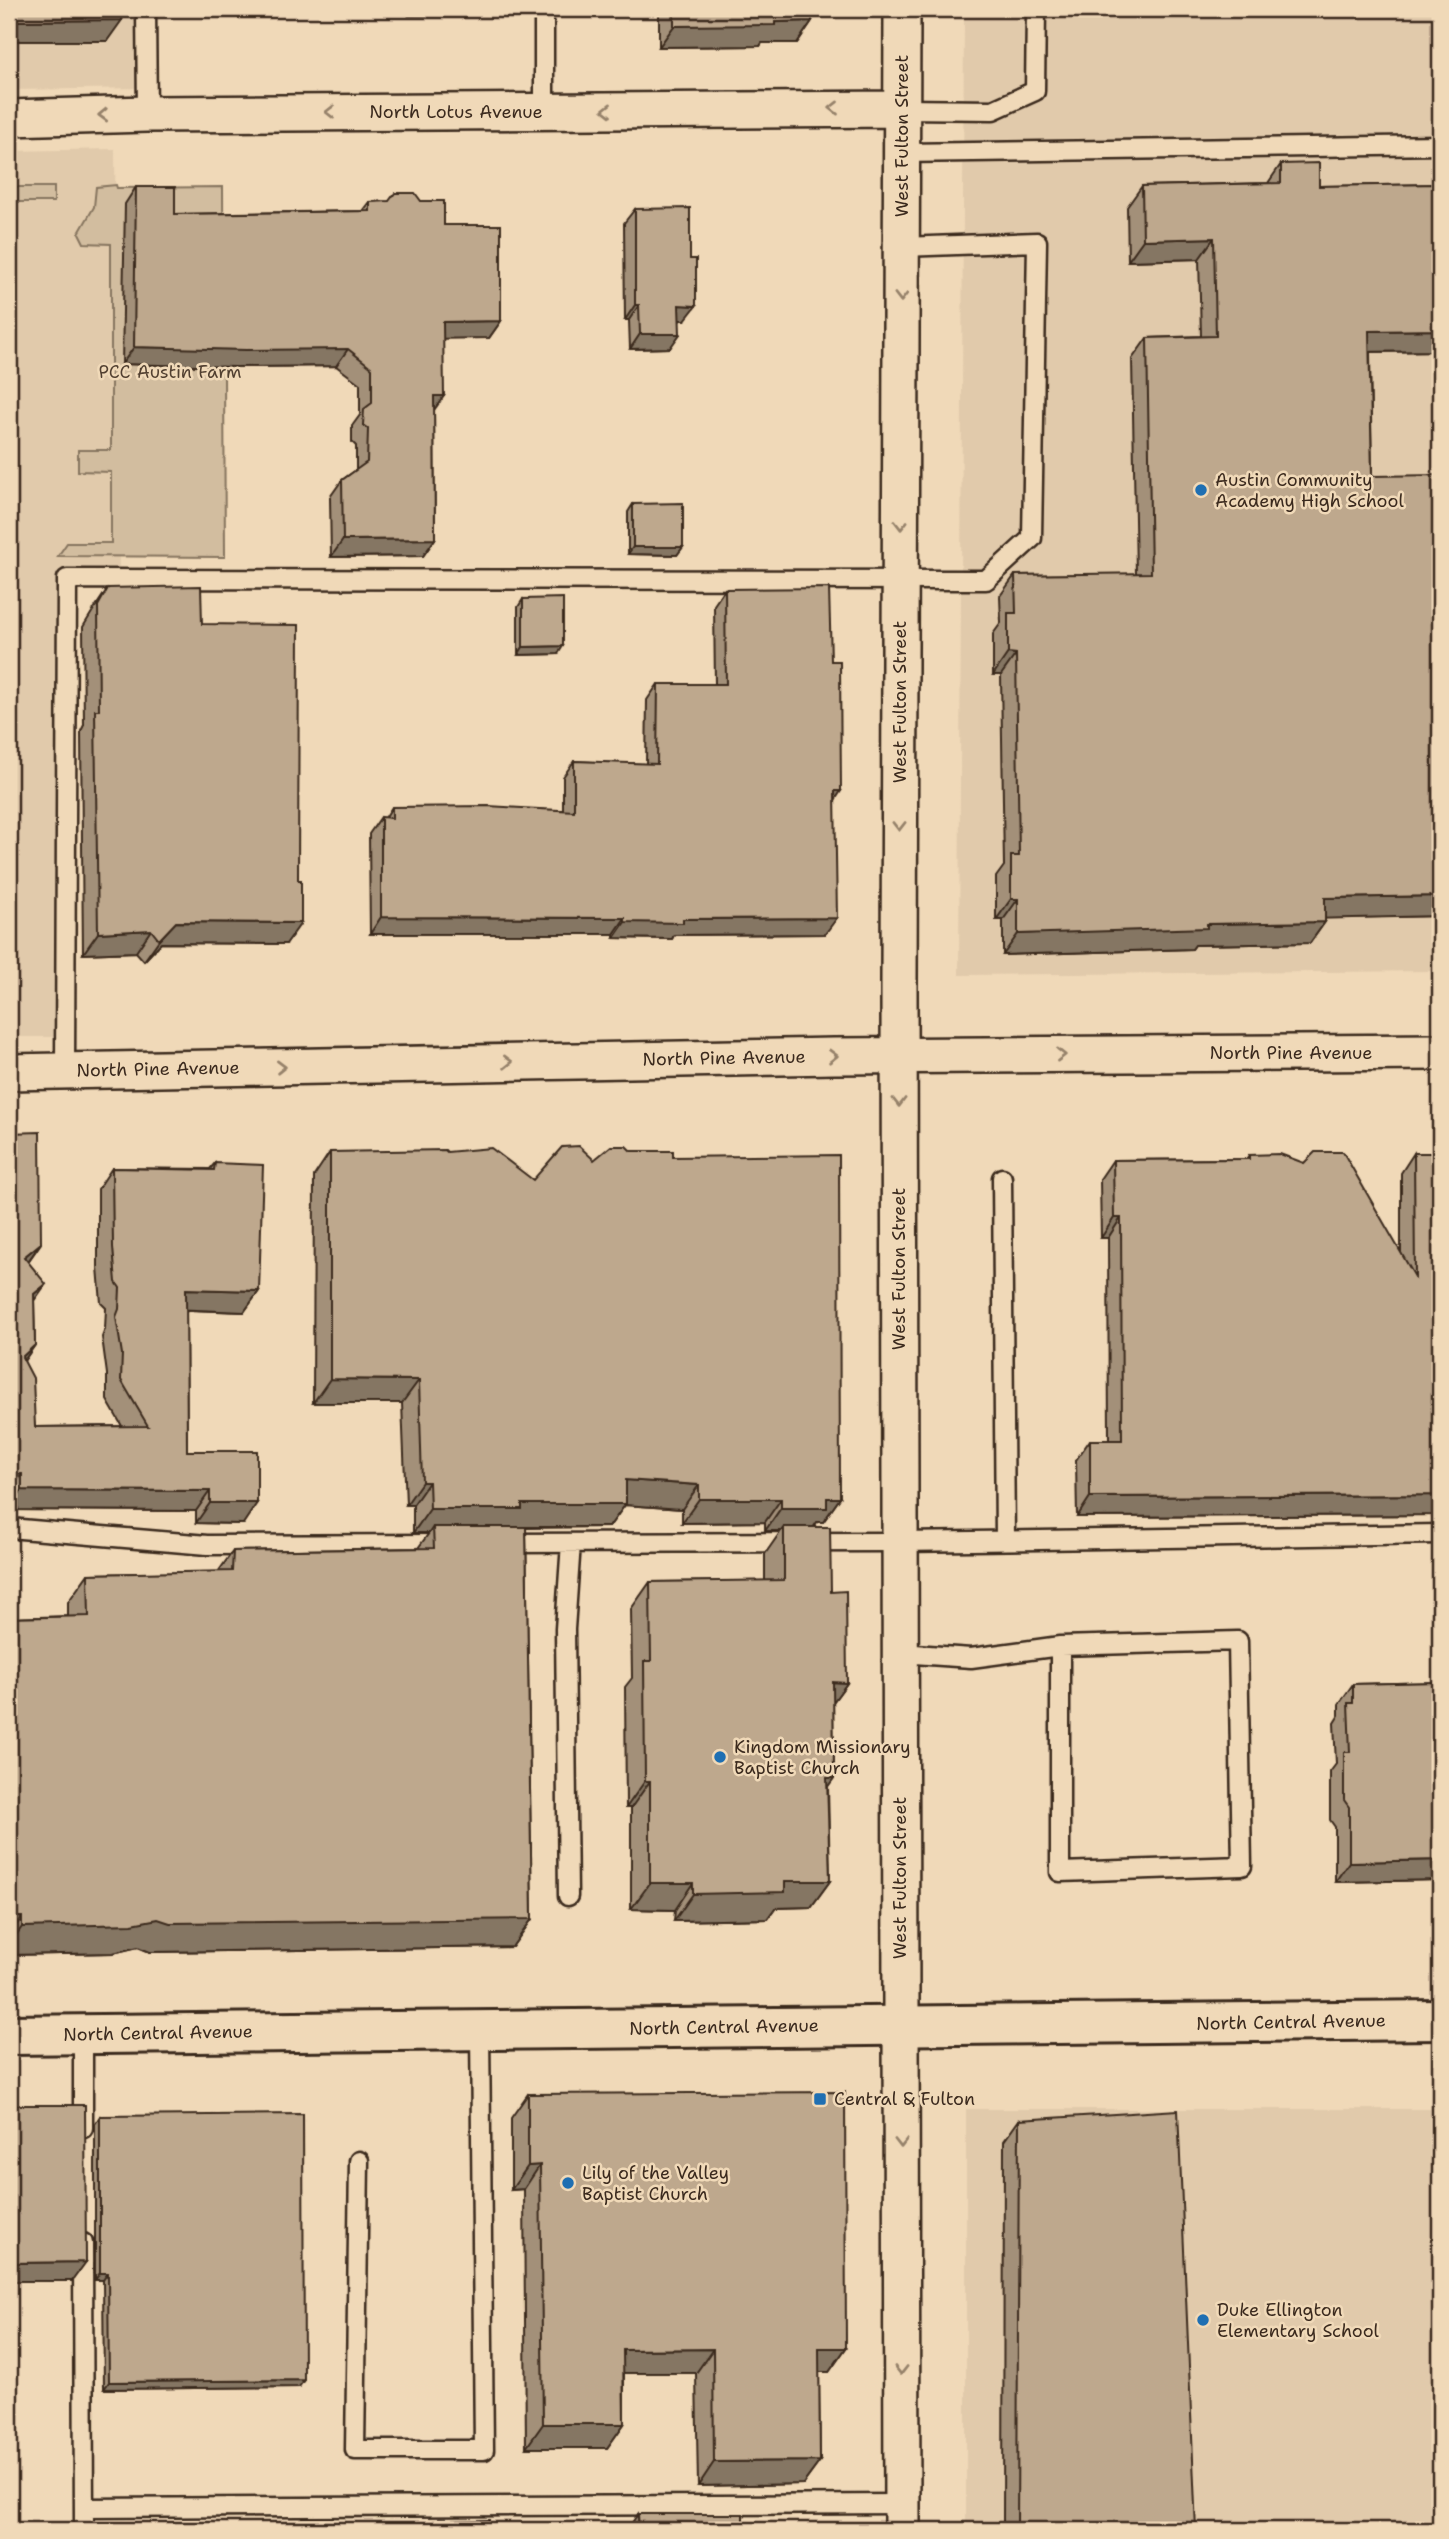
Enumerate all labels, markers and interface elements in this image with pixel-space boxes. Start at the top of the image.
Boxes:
street label: West Fulton Street [890,55,914,217]
street label: North Lotus Avenue [369,100,543,124]
one-way arrow [829,101,840,116]
one-way arrow [601,102,612,118]
one-way arrow [325,105,336,120]
one-way arrow [97,108,108,123]
one-way arrow [894,292,909,303]
park label: PCC Austin Farm [99,360,241,384]
place label: Austin Community Academy High School [1215,468,1404,513]
marker: Austin Community Academy High School [1193,482,1209,498]
one-way arrow [893,520,909,531]
street label: West Fulton Street [888,621,912,783]
one-way arrow [892,821,907,832]
street label: North Pine Avenue [1209,1041,1373,1065]
street label: North Pine Avenue [642,1045,806,1071]
one-way arrow [1056,1047,1067,1062]
one-way arrow [829,1048,839,1064]
one-way arrow [503,1055,514,1070]
street label: North Pine Avenue [76,1056,240,1082]
one-way arrow [276,1059,286,1075]
one-way arrow [891,1098,907,1108]
street label: West Fulton Street [887,1188,911,1350]
place label: Kingdom Missionary Baptist Church [734,1735,911,1780]
marker: Kingdom Missionary Baptist Church [712,1749,728,1765]
street label: West Fulton Street [888,1797,912,1959]
street label: North Central Avenue [1196,2008,1386,2036]
street label: North Central Avenue [629,2013,819,2041]
street label: North Central Avenue [63,2019,253,2047]
place label: Central & Fulton [834,2087,975,2111]
marker: Central & Fulton [812,2091,828,2107]
one-way arrow [893,2138,909,2149]
place label: Lily of the Valley Baptist Church [582,2161,729,2206]
marker: Lily of the Valley Baptist Church [560,2175,576,2191]
place label: Duke Ellington Elementary School [1217,2298,1380,2343]
marker: Duke Ellington Elementary School [1195,2312,1211,2328]
one-way arrow [893,2366,909,2376]

